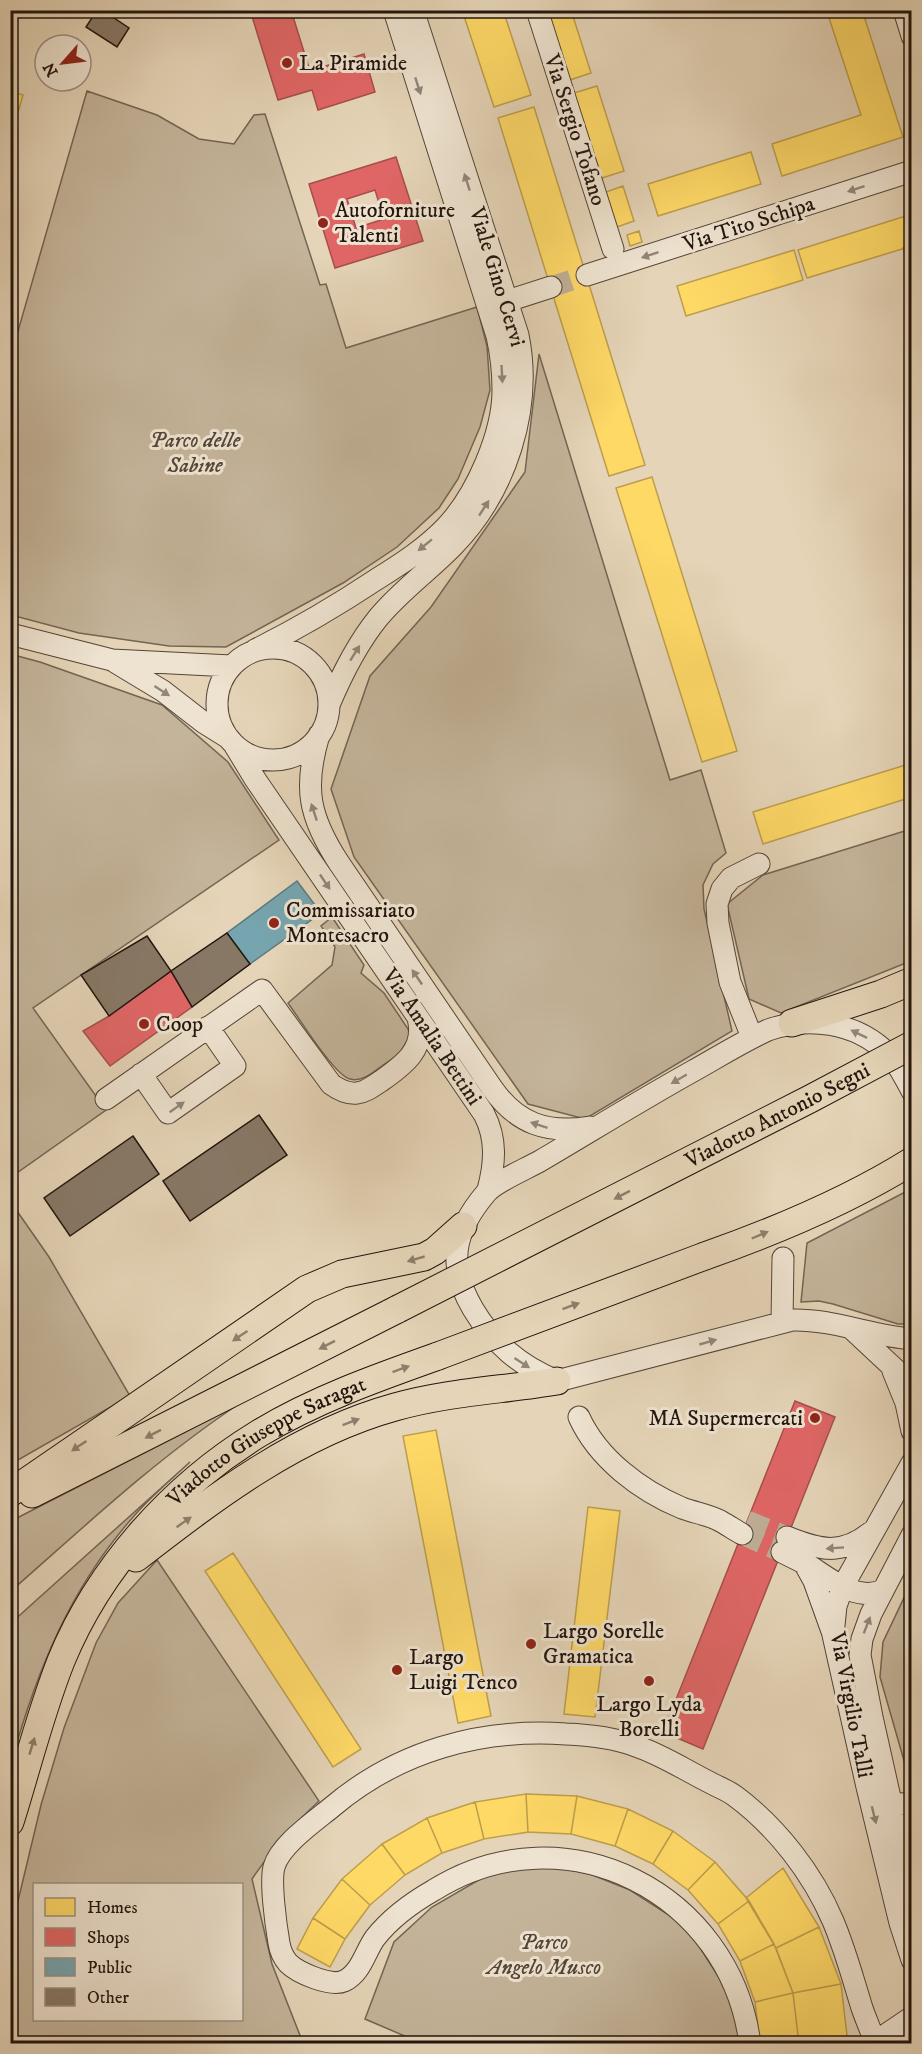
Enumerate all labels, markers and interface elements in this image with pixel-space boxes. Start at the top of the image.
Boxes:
north arrow [33,33,93,93]
place label: La Piramide [299,50,407,77]
street label: Via Sergio Tofano [538,50,612,209]
marker: La Piramide [280,56,294,70]
text: N [39,59,63,80]
one-way arrow [414,77,423,95]
one-way arrow [462,173,472,191]
one-way arrow [847,185,865,195]
street label: Via Tito Schipa [679,190,819,258]
place label: Autoforniture Talenti [335,197,455,249]
street label: Viale Gino Cervi [463,203,531,350]
marker: Autoforniture Talenti [316,216,330,230]
one-way arrow [641,251,659,260]
one-way arrow [498,364,507,383]
park label: Parco delle Sabine [150,427,241,479]
one-way arrow [479,500,490,516]
one-way arrow [418,539,433,551]
one-way arrow [349,644,360,661]
one-way arrow [153,685,169,697]
one-way arrow [309,803,318,821]
one-way arrow [319,874,331,890]
place label: Commissariato Montesacro [286,897,415,949]
marker: Commissariato Montesacro [267,916,281,930]
street label: Via Amalia Bettini [376,962,488,1111]
one-way arrow [411,969,423,985]
place label: Coop [156,1011,203,1038]
marker: Coop [137,1017,151,1031]
one-way arrow [850,1030,867,1039]
street label: Viadotto Antonio Segni [680,1056,874,1174]
one-way arrow [671,1073,688,1083]
one-way arrow [168,1101,184,1113]
one-way arrow [530,1119,548,1129]
one-way arrow [613,1189,631,1199]
one-way arrow [751,1230,769,1240]
one-way arrow [407,1255,425,1264]
one-way arrow [562,1300,580,1310]
one-way arrow [232,1330,248,1341]
one-way arrow [699,1337,717,1346]
one-way arrow [318,1340,335,1350]
one-way arrow [514,1358,531,1369]
one-way arrow [392,1364,410,1374]
street label: Viadotto Giuseppe Saragat [160,1370,370,1513]
place label: MA Supermercati [648,1405,803,1432]
marker: MA Supermercati [808,1411,822,1425]
one-way arrow [342,1417,360,1427]
one-way arrow [144,1429,161,1439]
one-way arrow [72,1440,88,1452]
one-way arrow [175,1516,191,1528]
one-way arrow [826,1543,845,1553]
one-way arrow [863,1616,872,1634]
place label: Largo Sorelle Gramatica [543,1618,664,1670]
street label: Via Virgilio Talli [823,1629,878,1780]
marker: Largo Sorelle Gramatica [524,1637,538,1651]
place label: Largo Luigi Tenco [409,1644,517,1696]
marker: Largo Luigi Tenco [390,1663,404,1677]
marker: Largo Lyda Borelli [642,1674,656,1688]
place label: Largo Lyda Borelli [596,1691,703,1743]
one-way arrow [28,1736,37,1754]
one-way arrow [870,1806,880,1824]
legend [33,1883,243,2021]
text: Homes [87,1897,138,1919]
text: Shops [87,1927,130,1949]
park label: Parco Angelo Musco [484,1929,601,1981]
text: Public [87,1957,133,1979]
text: Other [87,1987,129,2009]

